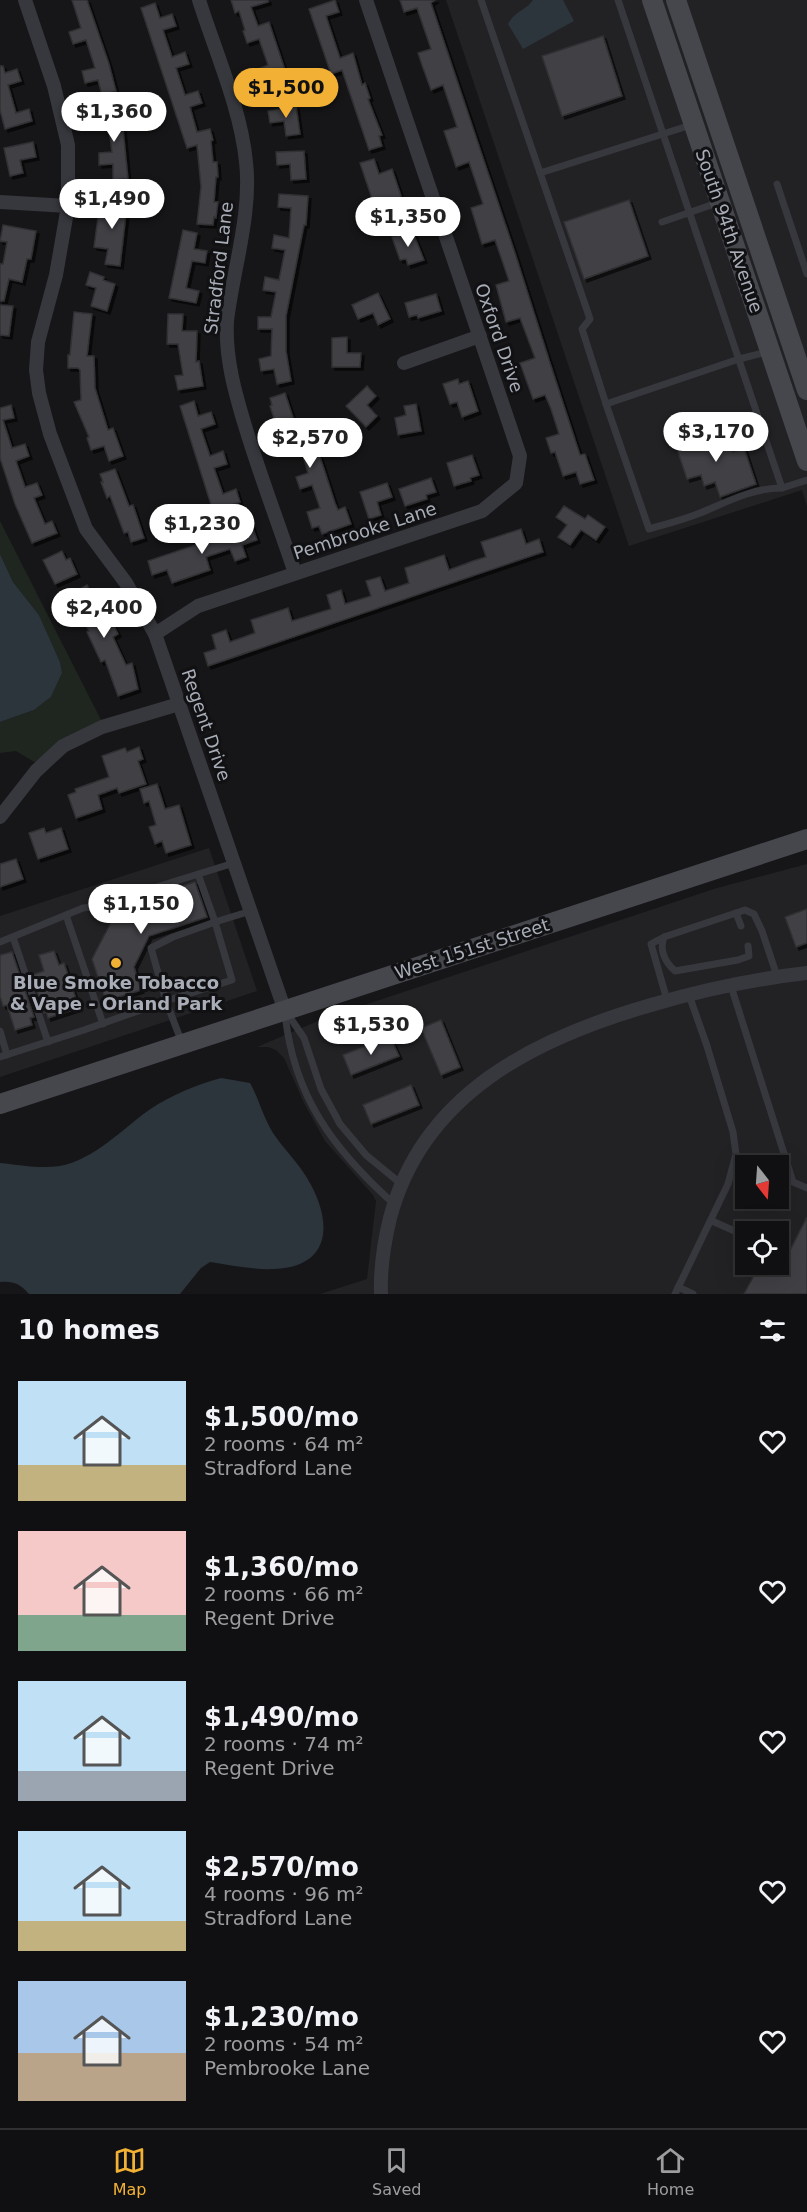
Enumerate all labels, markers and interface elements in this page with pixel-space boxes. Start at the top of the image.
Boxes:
pin: $1,500 [237,68,335,119]
text: $1,500 [247,75,325,99]
pin: $1,360 [65,92,163,143]
text: $1,360 [75,99,153,123]
street label: South 94th Avenue [692,146,767,316]
pin: $1,490 [63,179,161,230]
text: $1,490 [73,186,151,210]
pin: $1,350 [359,197,457,248]
street label: Stradford Lane [200,200,237,335]
text: $1,350 [369,204,447,228]
street label: Oxford Drive [471,280,528,395]
pin: $3,170 [667,412,765,463]
pin: $2,570 [261,418,359,469]
text: $3,170 [677,419,755,443]
text: $2,570 [271,425,349,449]
street label: Pembrooke Lane [291,497,439,564]
pin: $1,230 [153,504,251,555]
text: $1,230 [163,511,241,535]
pin: $2,400 [55,588,153,639]
text: $2,400 [65,595,143,619]
street label: Regent Drive [177,666,236,784]
pin: $1,150 [92,884,190,935]
text: $1,150 [102,891,180,915]
street label: West 151st Street [392,914,552,983]
marker: Blue Smoke Tobacco & Vape - Orland Park [109,956,123,970]
place label: Blue Smoke Tobacco & Vape - Orland Park [10,972,223,1014]
pin: $1,530 [322,1005,420,1056]
text: $1,530 [332,1012,410,1036]
north arrow [735,1155,789,1209]
map controls [735,1155,789,1275]
button: locate [735,1221,789,1275]
icon: filters [756,1314,789,1347]
text: 10 homes [18,1315,160,1345]
text: $1,500/mo [204,1402,359,1432]
icon: home [66,1405,138,1477]
icon: heart [756,1425,789,1458]
text: 2 rooms · 64 m² [204,1432,364,1456]
text: Stradford Lane [204,1456,352,1480]
text: $1,360/mo [204,1552,359,1582]
icon: home [66,1555,138,1627]
icon: heart [756,1575,789,1608]
text: 2 rooms · 66 m² [204,1582,364,1606]
text: Regent Drive [204,1606,335,1630]
text: $1,490/mo [204,1702,359,1732]
icon: home [66,1705,138,1777]
icon: heart [756,1725,789,1758]
text: 2 rooms · 74 m² [204,1732,364,1756]
text: Regent Drive [204,1756,335,1780]
text: $2,570/mo [204,1852,359,1882]
icon: home [66,1855,138,1927]
icon: heart [756,1875,789,1908]
text: 4 rooms · 96 m² [204,1882,364,1906]
text: Stradford Lane [204,1906,352,1930]
text: $1,230/mo [204,2002,359,2032]
icon: home [66,2005,138,2077]
icon: heart [756,2025,789,2058]
text: 2 rooms · 54 m² [204,2032,364,2056]
text: Pembrooke Lane [204,2056,370,2080]
tab: Map [113,2144,147,2199]
tab: Saved [372,2144,421,2199]
tab: Home [647,2144,694,2199]

